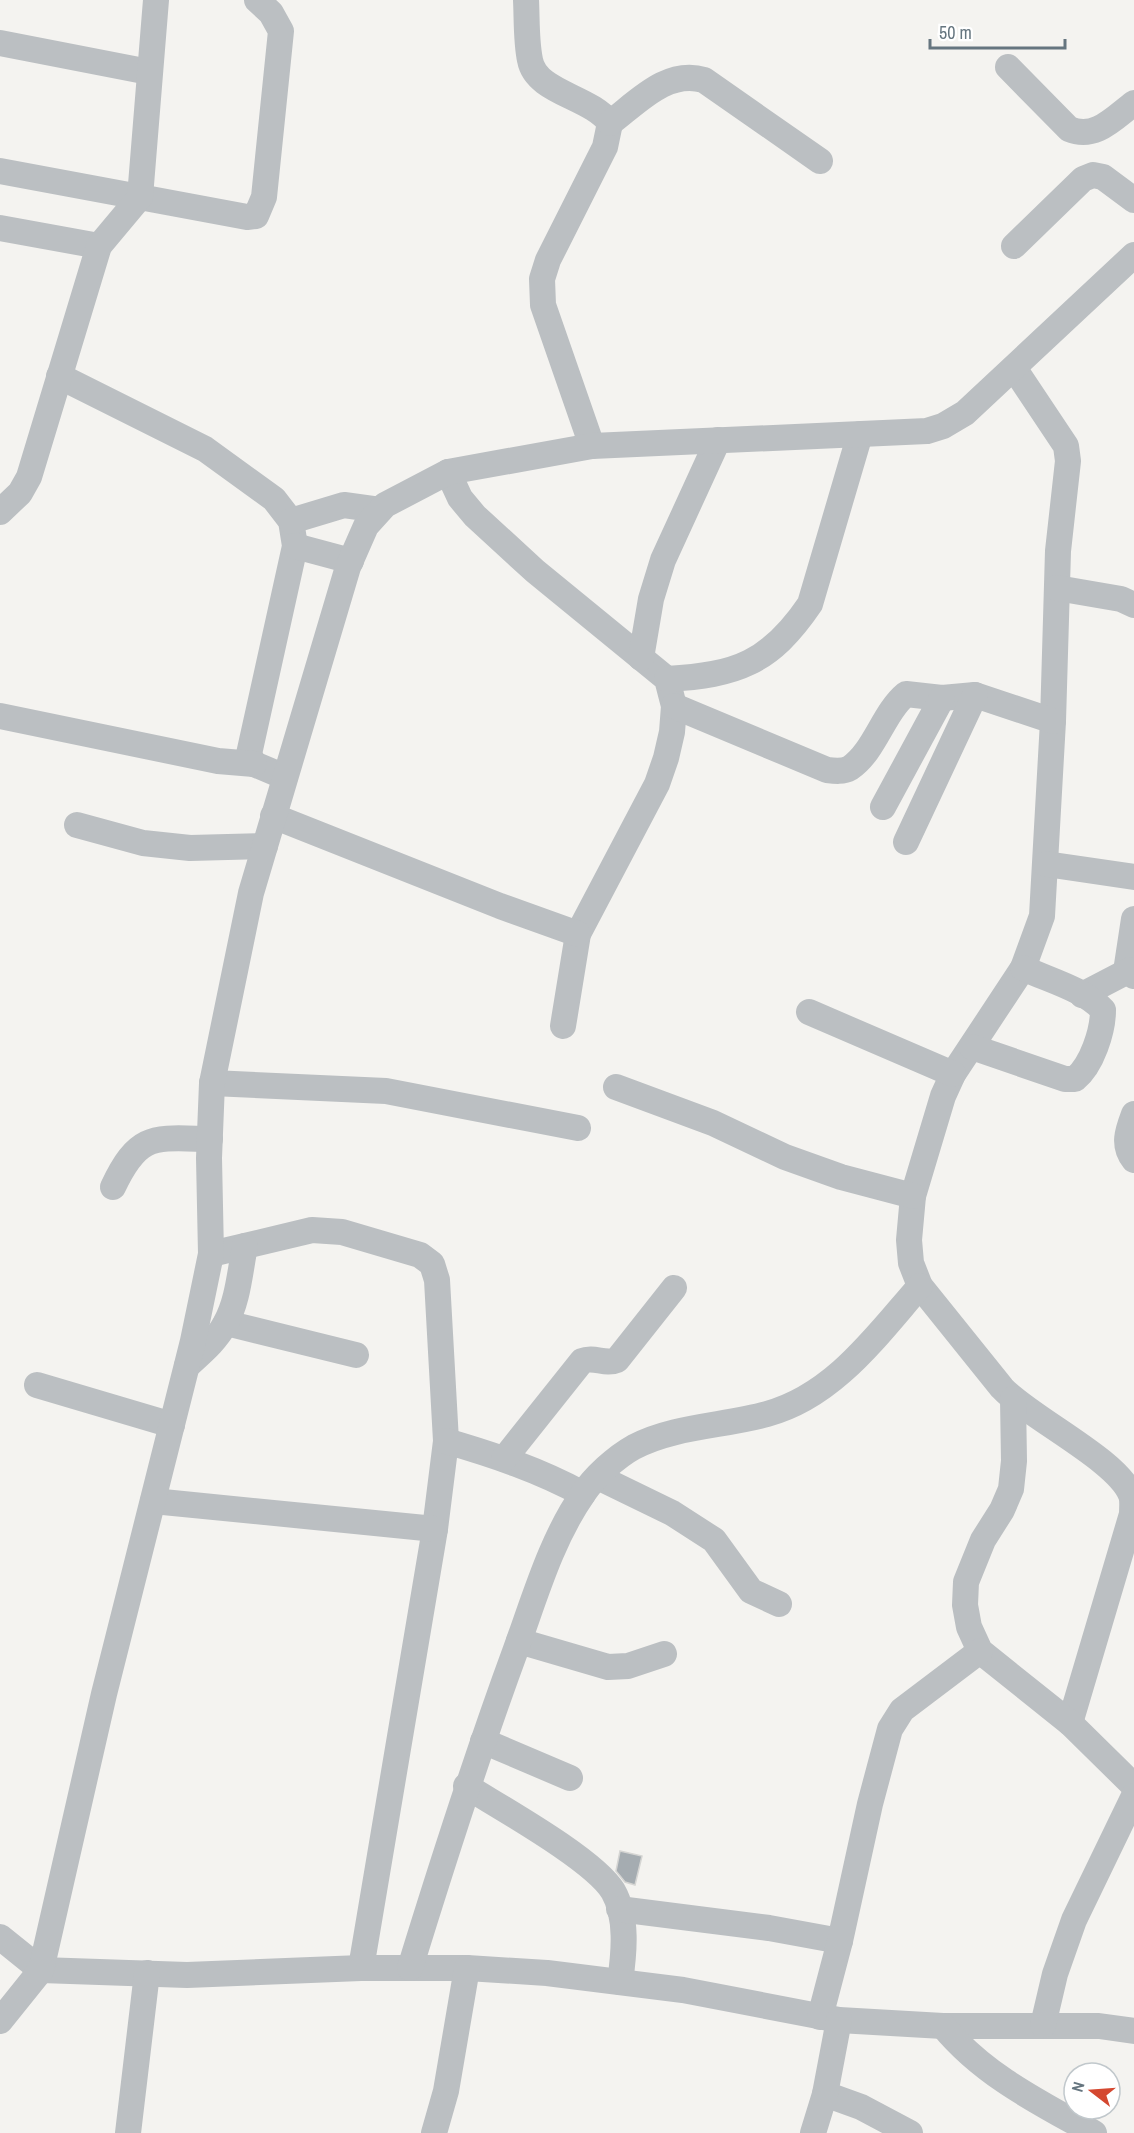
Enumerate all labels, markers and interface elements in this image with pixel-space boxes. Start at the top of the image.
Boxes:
scale bar [930,12,1065,50]
text: 50 m [939,20,972,45]
north arrow [1062,2061,1122,2121]
text: N [1066,2079,1090,2094]

